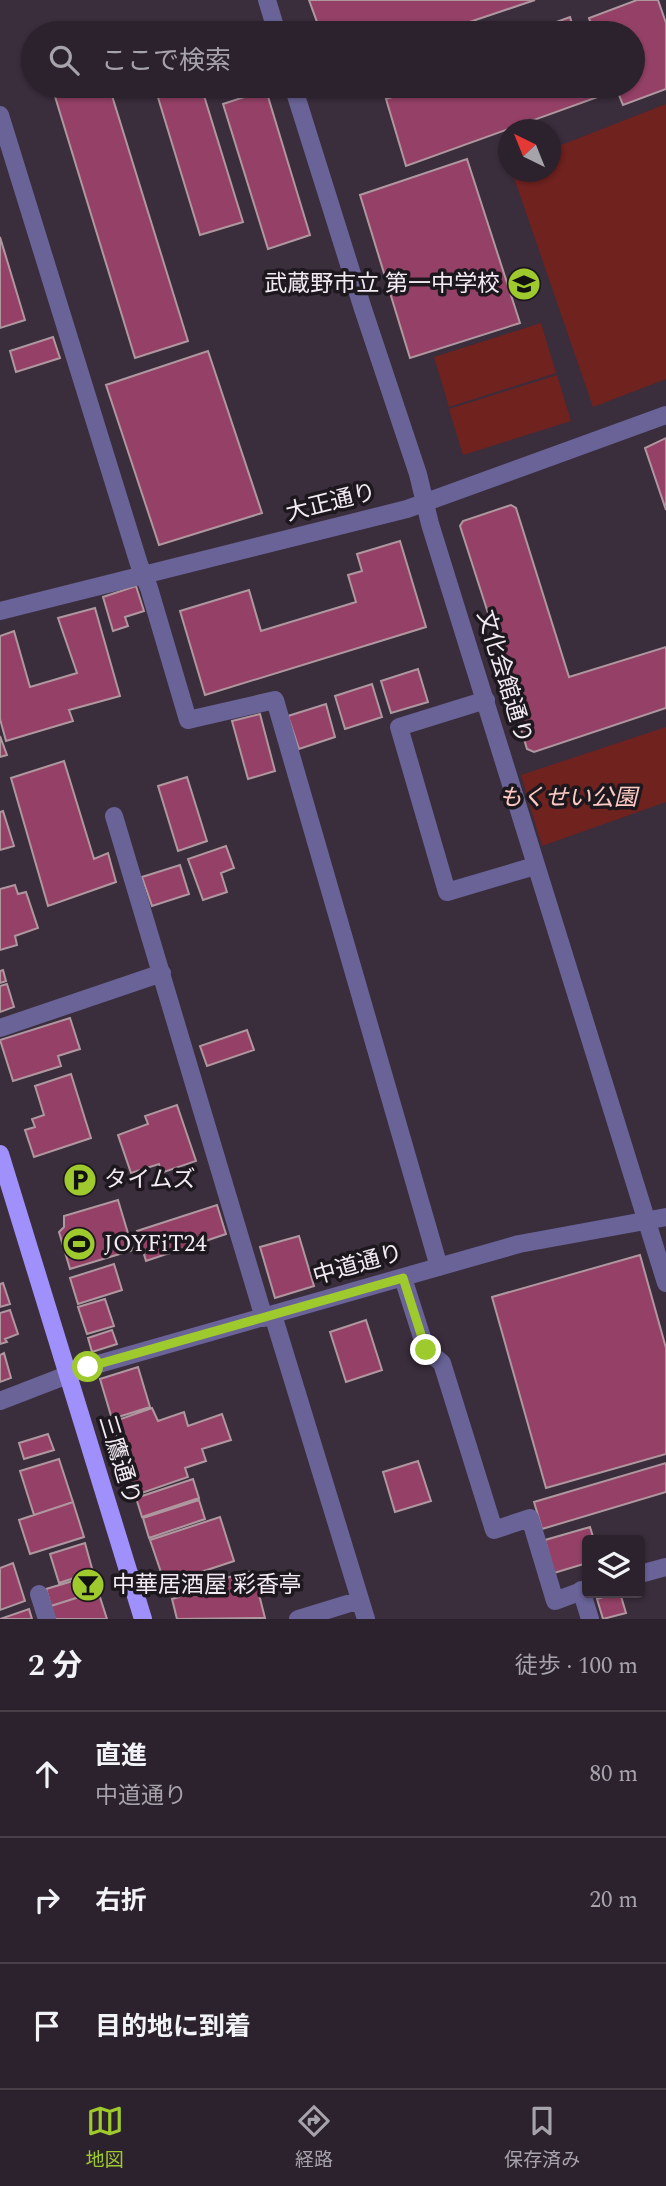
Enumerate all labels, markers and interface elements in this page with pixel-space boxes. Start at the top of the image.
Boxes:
search box [21,21,645,98]
icon: search [45,41,83,79]
text: ここで検索 [101,41,231,81]
north arrow [498,119,561,182]
school or university icon: 武蔵野市立 第一中学校 [505,265,543,303]
place label: 武蔵野市立 第一中学校 [264,267,500,302]
street label: 大正通り [282,475,380,531]
street label: 文化会館通り [467,606,541,748]
park label: もくせい公園 [499,781,640,816]
parking icon: タイムズ [61,1161,99,1199]
place label: タイムズ [104,1163,196,1198]
sports icon: JOYFiT24 [60,1225,98,1263]
place label: JOYFiT24 [104,1227,207,1262]
street label: 中道通り [309,1235,407,1295]
route end [410,1334,441,1365]
route start [72,1351,103,1382]
street label: 三鷹通り [89,1411,149,1509]
map controls [582,1535,645,1598]
button: layers [582,1535,645,1598]
bar icon: 中華居酒屋 彩香亭 [69,1566,107,1604]
place label: 中華居酒屋 彩香亭 [112,1568,302,1603]
text: 2 分 [28,1643,82,1689]
text: 徒歩 · 100 m [515,1649,638,1684]
text: 直進 [95,1736,147,1776]
icon: ahead [28,1755,66,1793]
text: 80 m [589,1757,638,1792]
text: 中道通り [95,1779,187,1814]
icon: right [28,1881,66,1919]
text: 右折 [95,1881,147,1921]
text: 20 m [589,1883,638,1918]
icon: arrive [28,2007,66,2045]
text: 目的地に到着 [95,2007,251,2047]
tab: 地図 [86,2102,124,2175]
tab: 経路 [295,2102,333,2175]
tab: 保存済み [504,2102,580,2175]

